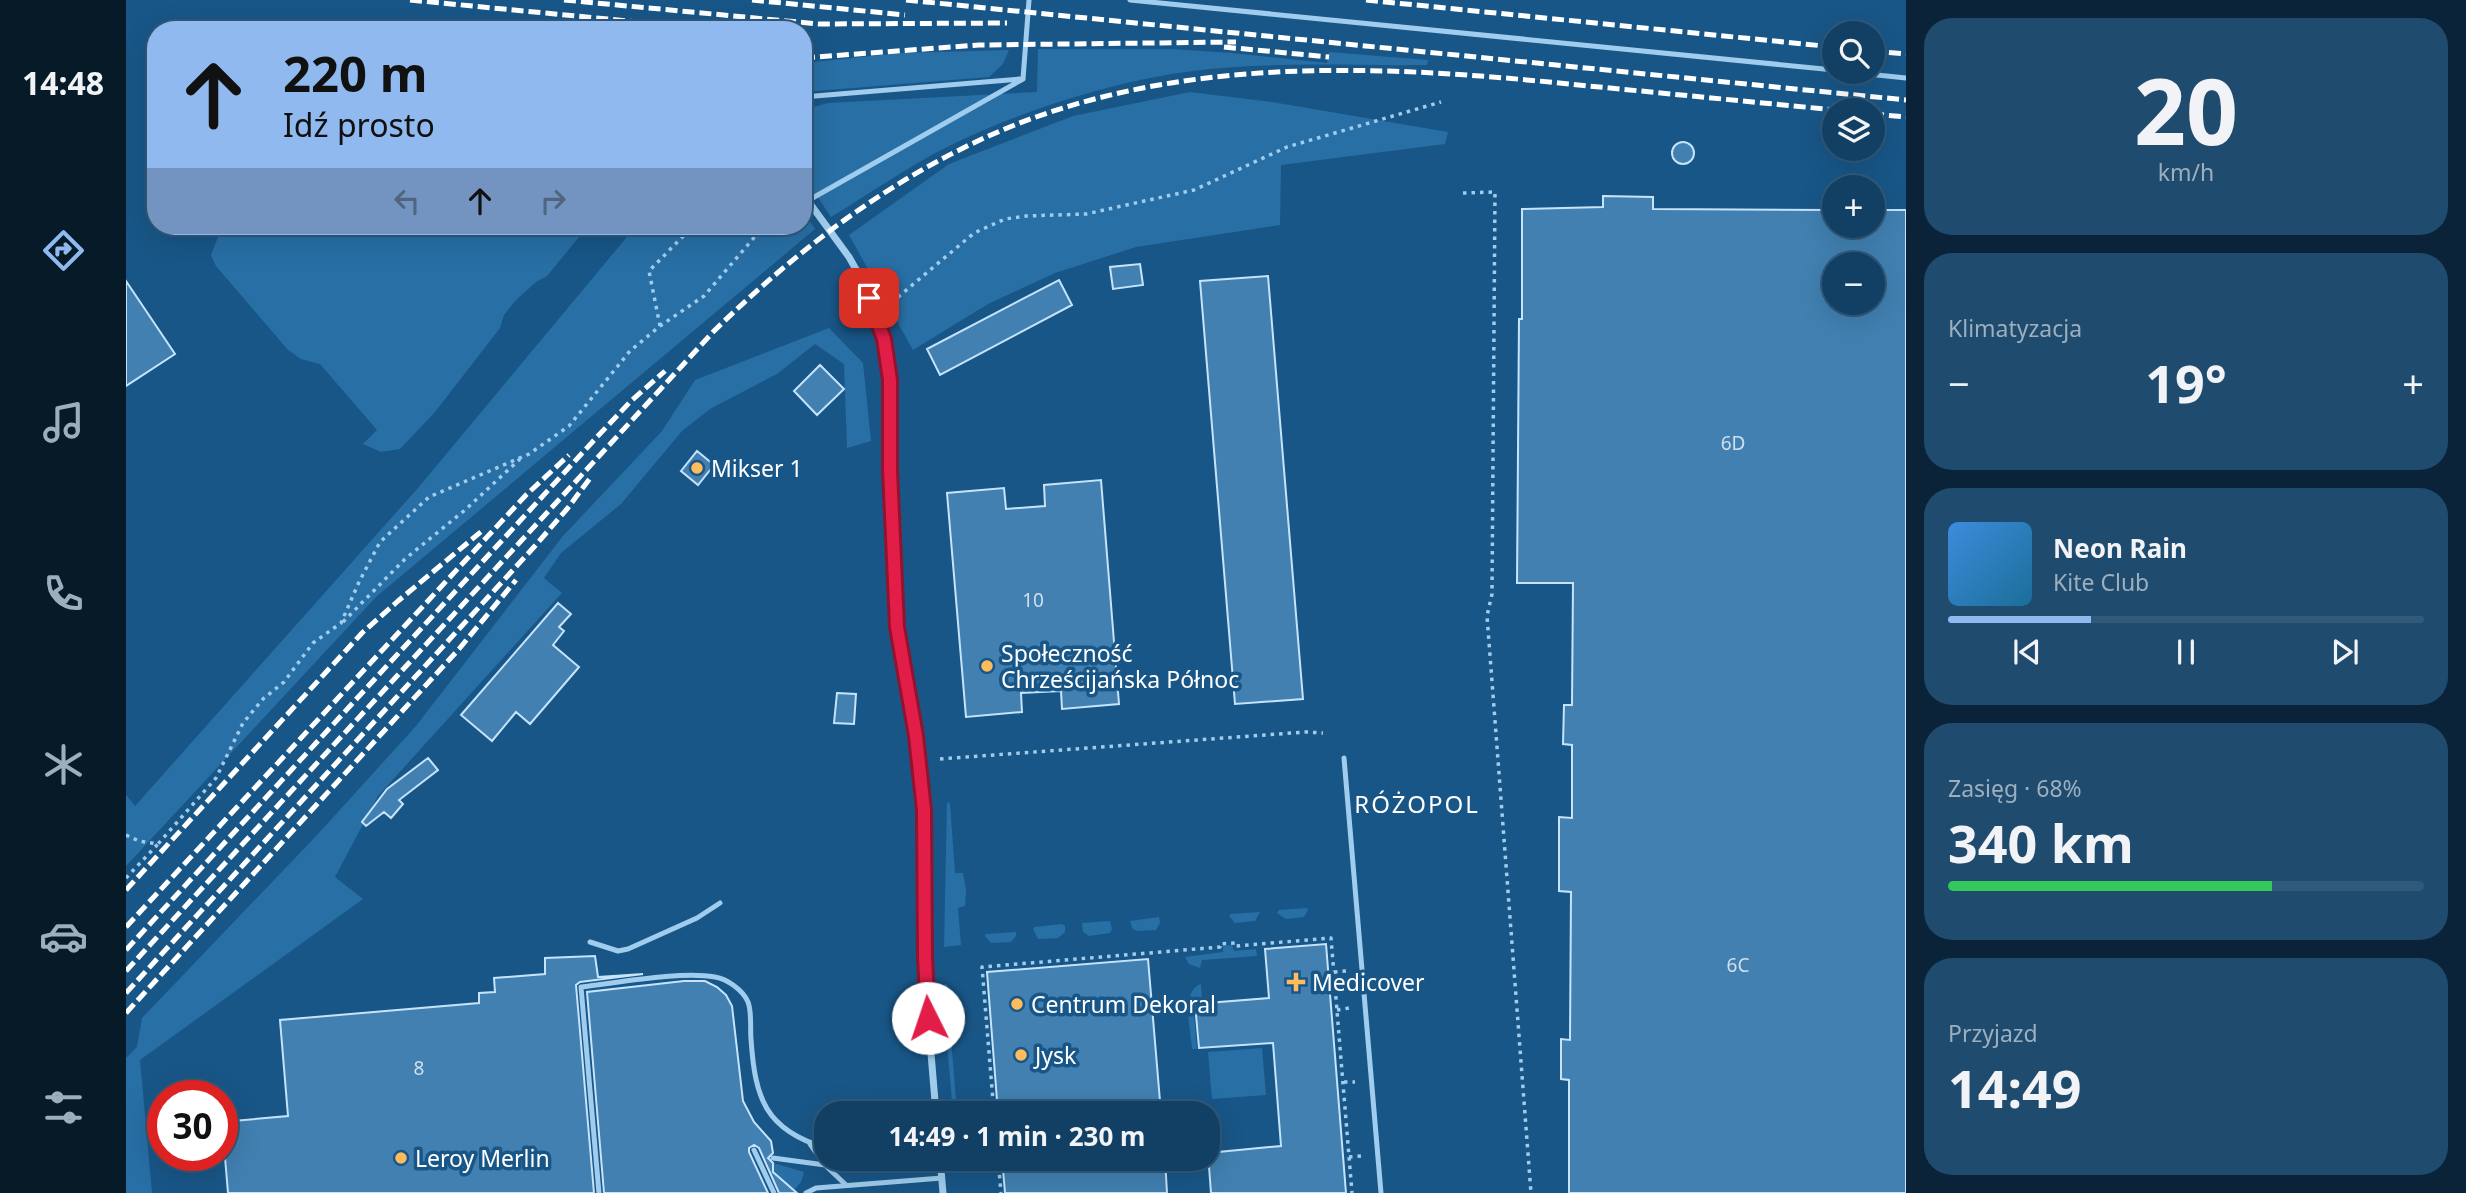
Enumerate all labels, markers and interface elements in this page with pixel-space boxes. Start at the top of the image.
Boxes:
map controls [1822,21,1885,315]
button: search [1822,21,1885,84]
text: 220 m [283,40,428,106]
text: 20 [2134,48,2238,172]
icon: ahead [168,49,259,140]
text: 14:48 [22,61,104,104]
button: layers [1822,98,1885,161]
text: Idź prosto [283,103,435,146]
text: km/h [2158,156,2214,188]
button: + [1822,175,1885,238]
icon: left [388,182,426,220]
icon: ahead [461,182,499,220]
icon: right [534,182,572,220]
icon: directions [39,226,88,275]
button: − [1822,252,1885,315]
pin [839,268,899,328]
icon: arrive [850,279,888,317]
text: Klimatyzacja [1948,312,2082,344]
text: 19° [2145,347,2227,418]
text: − [1948,357,1970,409]
text: + [2402,357,2424,409]
icon: music [39,398,88,447]
house number: 6D [1721,430,1745,456]
place label: Mikser 1 [711,452,803,484]
marker: Mikser 1 [689,460,705,476]
text: Neon Rain [2053,530,2187,566]
text: Kite Club [2053,566,2149,598]
icon: phone [39,569,88,618]
house number: 10 [1022,587,1044,613]
icon: previous [2008,633,2046,671]
icon: pause [2167,633,2205,671]
icon: next [2326,633,2364,671]
place label: Społeczność Chrześcijańska Północ [1001,637,1239,695]
marker: Społeczność Chrześcijańska Północ [979,658,995,674]
icon: climate [39,740,88,789]
text: Zasięg · 68% [1948,772,2082,804]
district label: RÓŻOPOL [1354,787,1480,820]
text: 340 km [1948,807,2134,878]
icon: car [39,912,88,961]
house number: 6C [1727,952,1749,978]
place label: Medicover [1312,966,1425,998]
marker: Medicover [1286,972,1306,992]
position arrow [891,981,965,1055]
place label: Centrum Dekoral [1031,988,1216,1020]
marker: Centrum Dekoral [1009,996,1025,1012]
text: Przyjazd [1948,1017,2038,1049]
place label: Jysk [1033,1039,1077,1071]
marker: Jysk [1013,1047,1029,1063]
text: 14:49 [1948,1052,2082,1123]
house number: 8 [414,1055,424,1081]
speed limit sign: 30 [147,1080,238,1171]
icon: filters [39,1083,88,1132]
text: 14:49 · 1 min · 230 m [889,1118,1145,1154]
place label: Leroy Merlin [415,1142,550,1174]
marker: Leroy Merlin [393,1150,409,1166]

